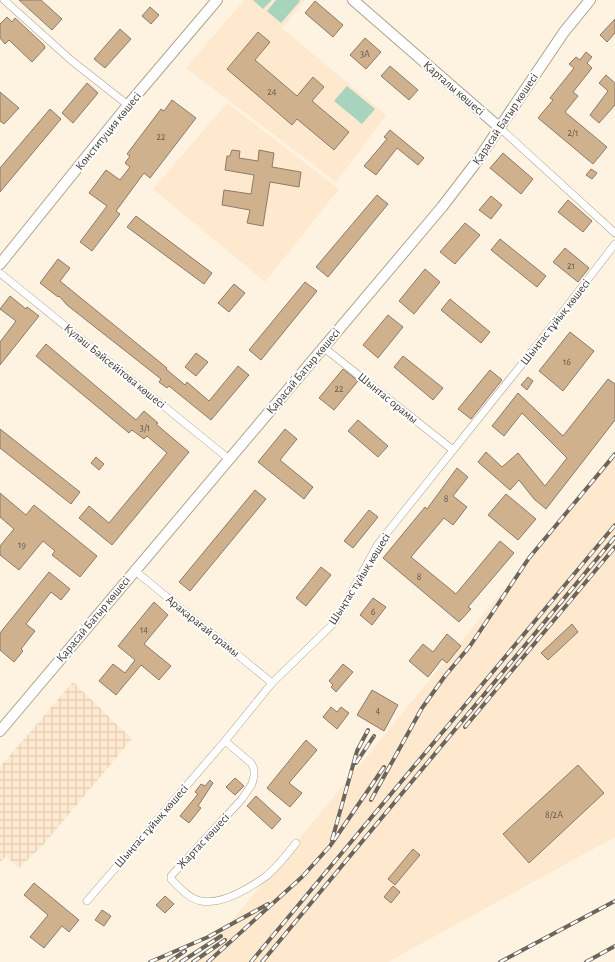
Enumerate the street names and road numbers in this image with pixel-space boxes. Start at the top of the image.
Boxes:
street label: Қарталы көшесі [421,58,487,118]
street label: Қарасай Батыр көшесі [470,71,540,167]
street label: Конституция көшесі [73,90,144,173]
street label: Шыңтас тұйық көшесі [518,277,592,367]
street label: Күләш Бәйсейітова көшесі [62,321,168,411]
street label: Қарасай Батыр көшесі [264,326,342,416]
street label: Шынтас орамы [356,370,420,426]
street label: Шыңтас тұйық көшесі [326,531,392,627]
street label: Қарасай Батыр көшесі [54,574,132,664]
street label: Арақарағай орамы [164,593,242,659]
street label: Шыңтас тұйық көшесі [112,782,190,870]
street label: Жартас көшесі [175,811,231,871]

